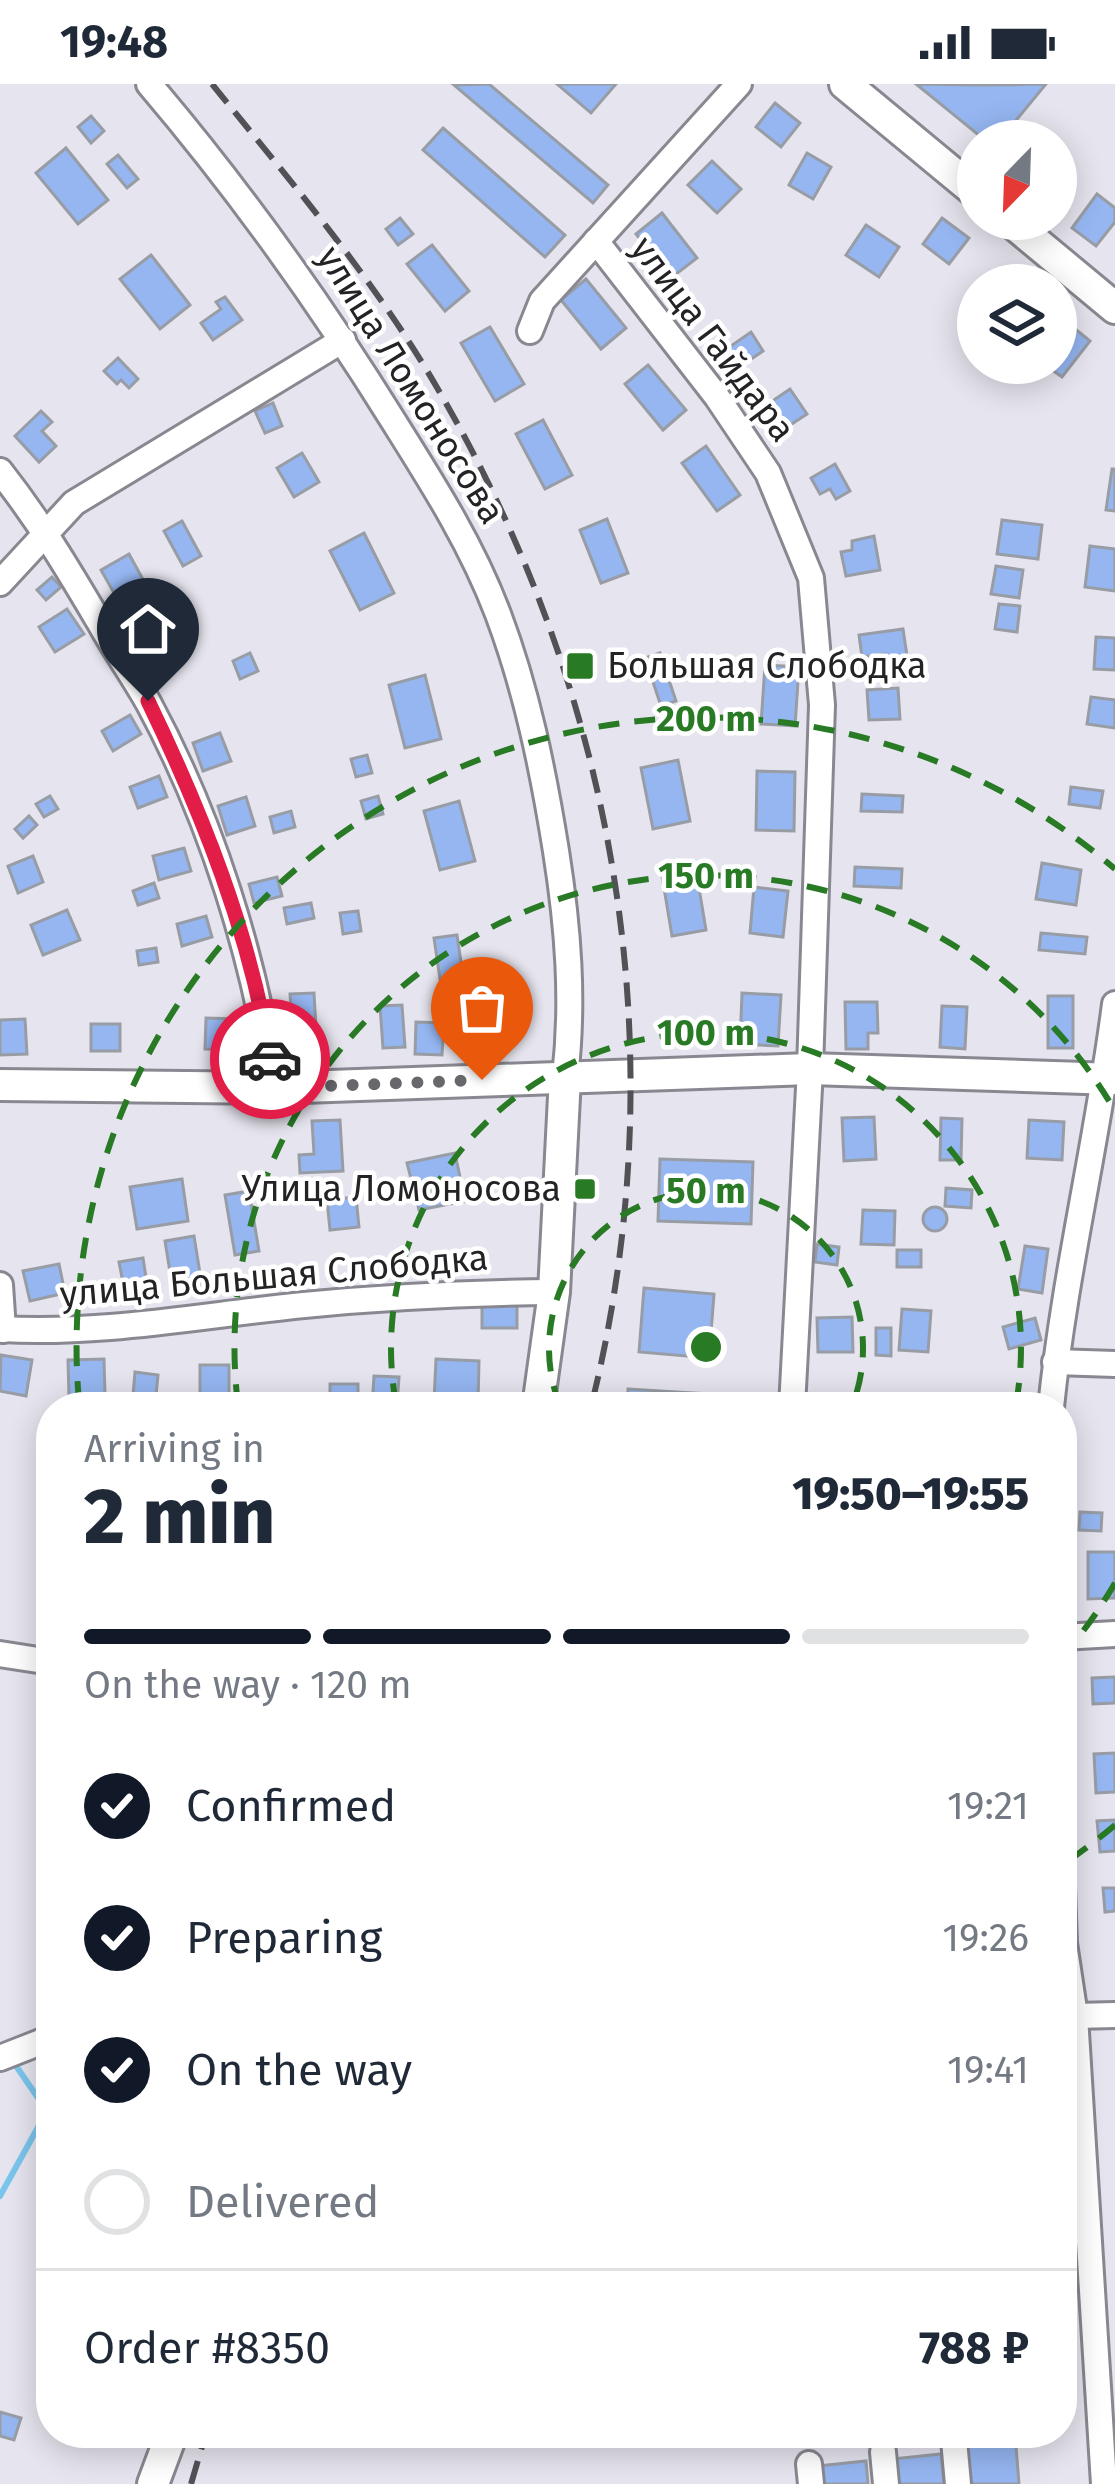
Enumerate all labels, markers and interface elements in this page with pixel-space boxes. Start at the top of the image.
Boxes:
text: 19:48 [60,15,168,69]
north arrow [957,120,1077,240]
map controls [957,120,1077,384]
street label: улица Гайдара [621,228,805,450]
street label: улица Ломоносова [308,238,514,532]
button: layers [957,264,1077,384]
pin [97,578,199,701]
icon: home [115,596,181,662]
place label: Большая Слободка [607,644,927,688]
marker: Большая Слободка [564,650,596,682]
text: 200 m [656,697,756,741]
text: 150 m [658,854,754,898]
pin [431,957,533,1080]
icon: bag [449,975,515,1041]
courier [210,999,330,1119]
text: 100 m [657,1011,755,1055]
icon: car [237,1026,303,1092]
place label: Улица Ломоносова [241,1167,561,1211]
text: 50 m [666,1169,746,1213]
marker: Улица Ломоносова [572,1176,598,1202]
street label: улица Большая Слободка [58,1235,490,1317]
centre of rings [685,1326,727,1368]
text: Arriving in [84,1426,265,1472]
text: 19:50–19:55 [792,1467,1029,1521]
text: 2 min [84,1470,275,1564]
text: On the way · 120 m [84,1662,412,1708]
icon: check [84,1773,150,1839]
text: Confirmed [186,1779,396,1833]
text: 19:21 [947,1783,1029,1829]
icon: check [84,1905,150,1971]
text: Preparing [186,1911,382,1965]
text: 19:26 [942,1915,1029,1961]
icon: check [84,2037,150,2103]
text: On the way [186,2043,412,2097]
text: 19:41 [947,2047,1029,2093]
text: Delivered [186,2175,379,2229]
text: Order #8350 [84,2321,330,2375]
text: 788 ₽ [919,2321,1029,2375]

